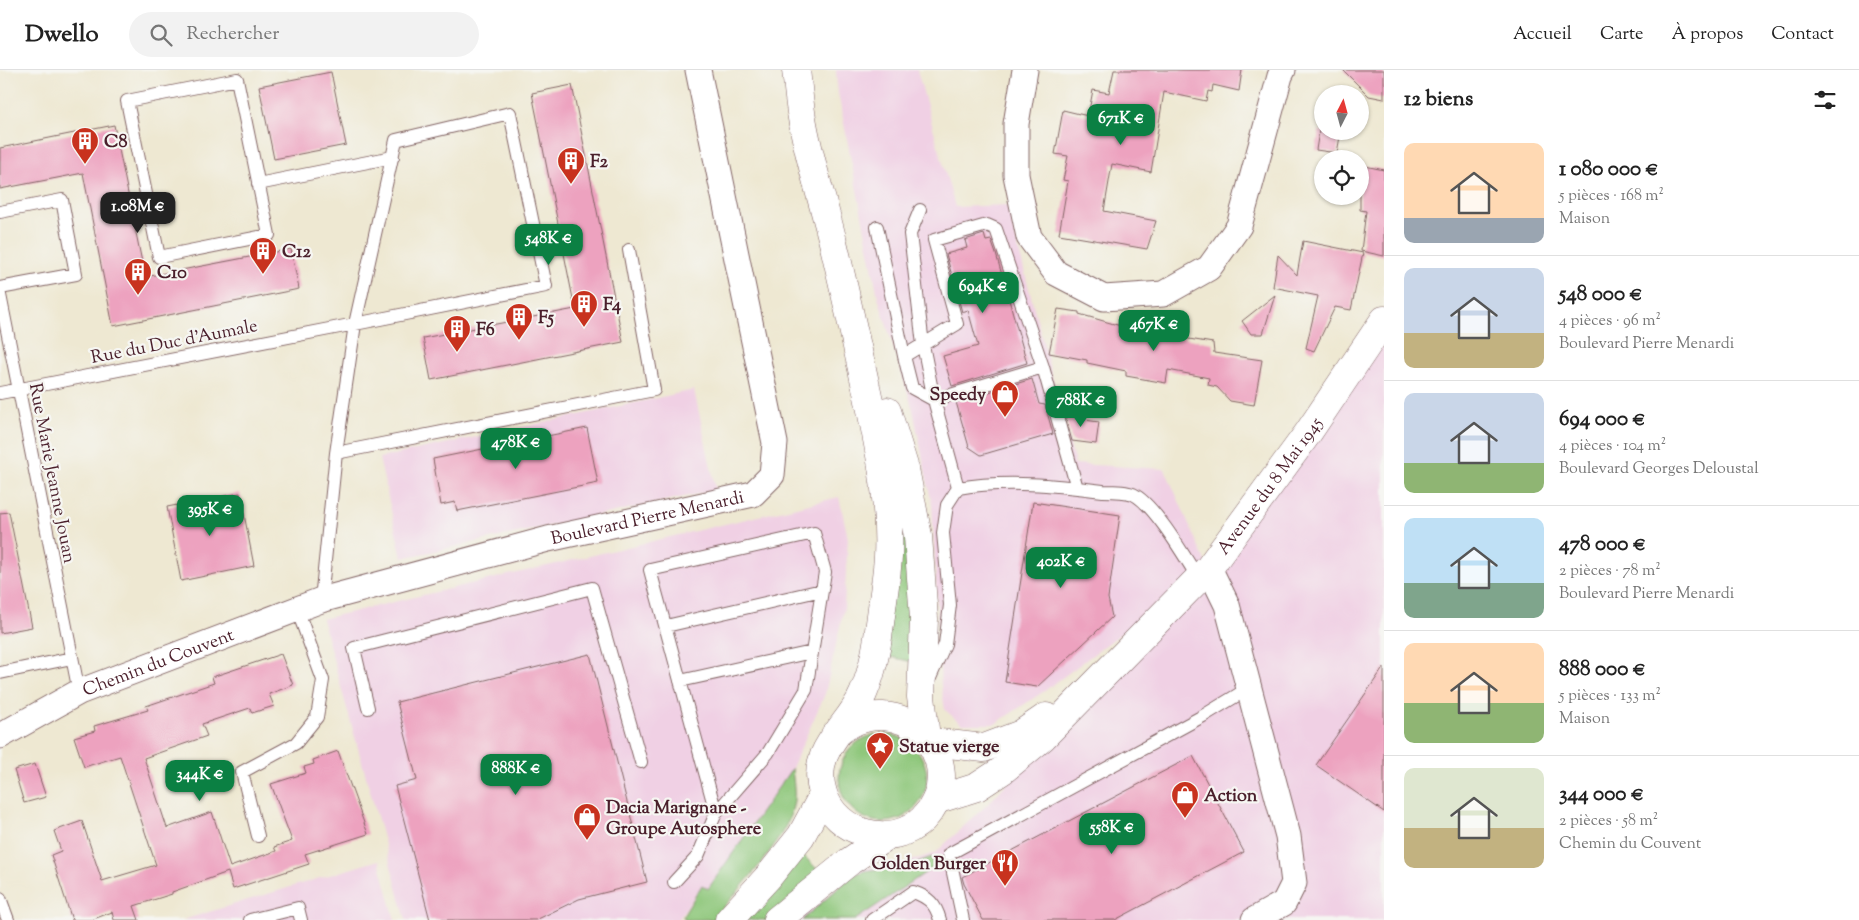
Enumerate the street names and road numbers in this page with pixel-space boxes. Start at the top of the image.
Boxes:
street label: Rue du Duc d'Aumale [89,314,260,372]
street label: Rue Marie Jeanne Jouan [21,381,81,566]
street label: Avenue du 8 Mai 1945 [1212,413,1330,561]
street label: Boulevard Pierre Menardi [549,485,747,553]
street label: Chemin du Couvent [79,623,238,704]

